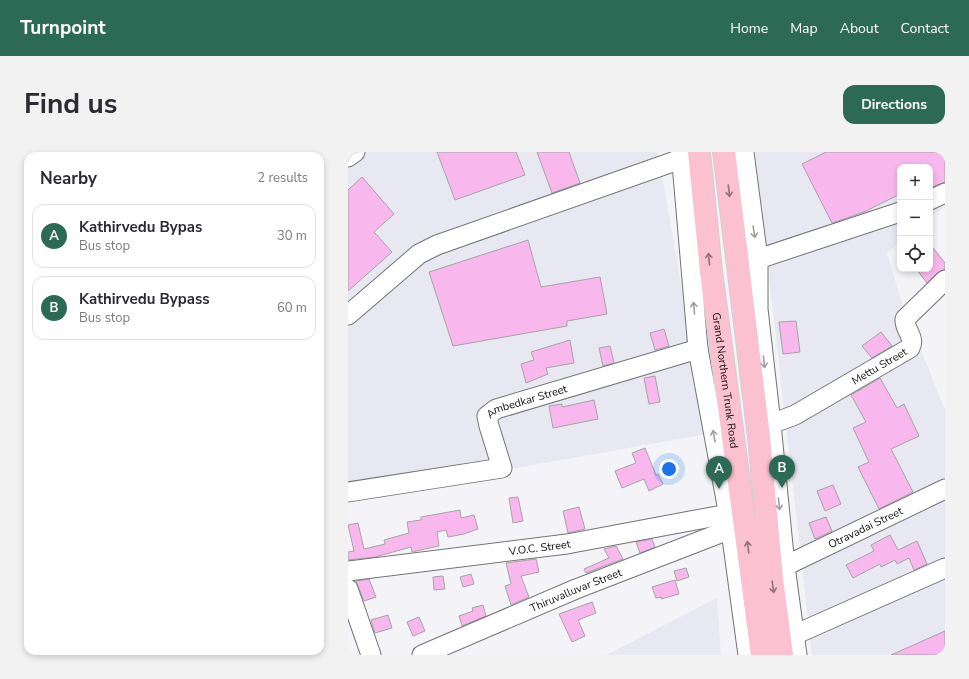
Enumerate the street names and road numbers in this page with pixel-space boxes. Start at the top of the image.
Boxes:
street label: Grand Northern Trunk Road [709,312,742,449]
street label: Mettu Street [849,344,910,388]
street label: Ambedkar Street [483,381,569,421]
street label: Otravadai Street [825,503,905,552]
street label: V.O.C. Street [507,536,572,559]
street label: Thiruvalluvar Street [528,564,624,615]

